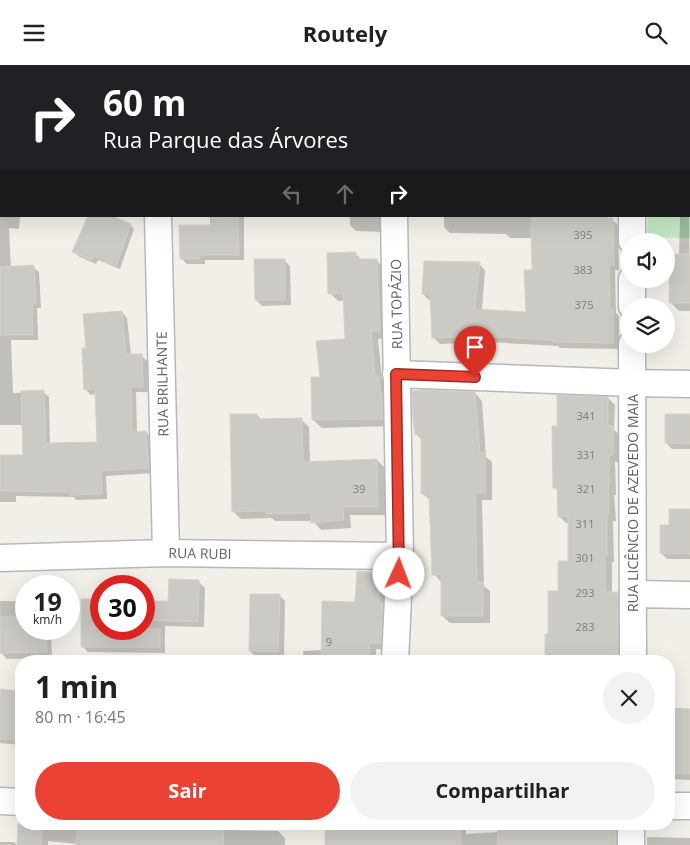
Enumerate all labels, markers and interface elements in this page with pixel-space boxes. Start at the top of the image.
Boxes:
text: Routely [303,18,387,48]
icon: menu [20,19,48,47]
icon: search [642,19,670,47]
text: 60 m [103,79,186,126]
icon: right [20,85,85,150]
text: Rua Parque das Árvores [103,124,348,154]
icon: left [278,180,306,208]
icon: ahead [331,180,359,208]
icon: right [384,180,412,208]
house number: 395 [574,227,592,242]
map controls [620,233,675,353]
button: sound [620,233,675,288]
street label: RUA TOPÁZIO [386,259,406,349]
house number: 383 [574,262,592,277]
house number: 375 [575,297,593,312]
button: layers [620,298,675,353]
pin [454,326,496,377]
street label: RUA BRILHANTE [152,331,172,437]
icon: arrive [461,333,489,361]
street label: RUA LICÊNCIO DE AZEVEDO MAIA [623,394,642,612]
house number: 341 [577,408,595,423]
house number: 331 [577,447,595,462]
house number: 39 [353,481,365,496]
house number: 321 [577,481,595,496]
house number: 311 [576,516,594,531]
street label: RUA RUBI [168,543,232,563]
position arrow [372,547,424,599]
house number: 301 [576,550,594,565]
speed limit sign: 30 [90,575,155,640]
text: 19 [33,584,62,618]
house number: 293 [576,585,594,600]
text: km/h [33,611,62,628]
house number: 283 [576,619,594,634]
house number: 9 [326,634,332,649]
text: 1 min [35,666,118,707]
button: close [603,672,655,724]
text: 80 m · 16:45 [35,706,126,728]
button: Sair [35,762,340,820]
button: Compartilhar [350,762,655,820]

